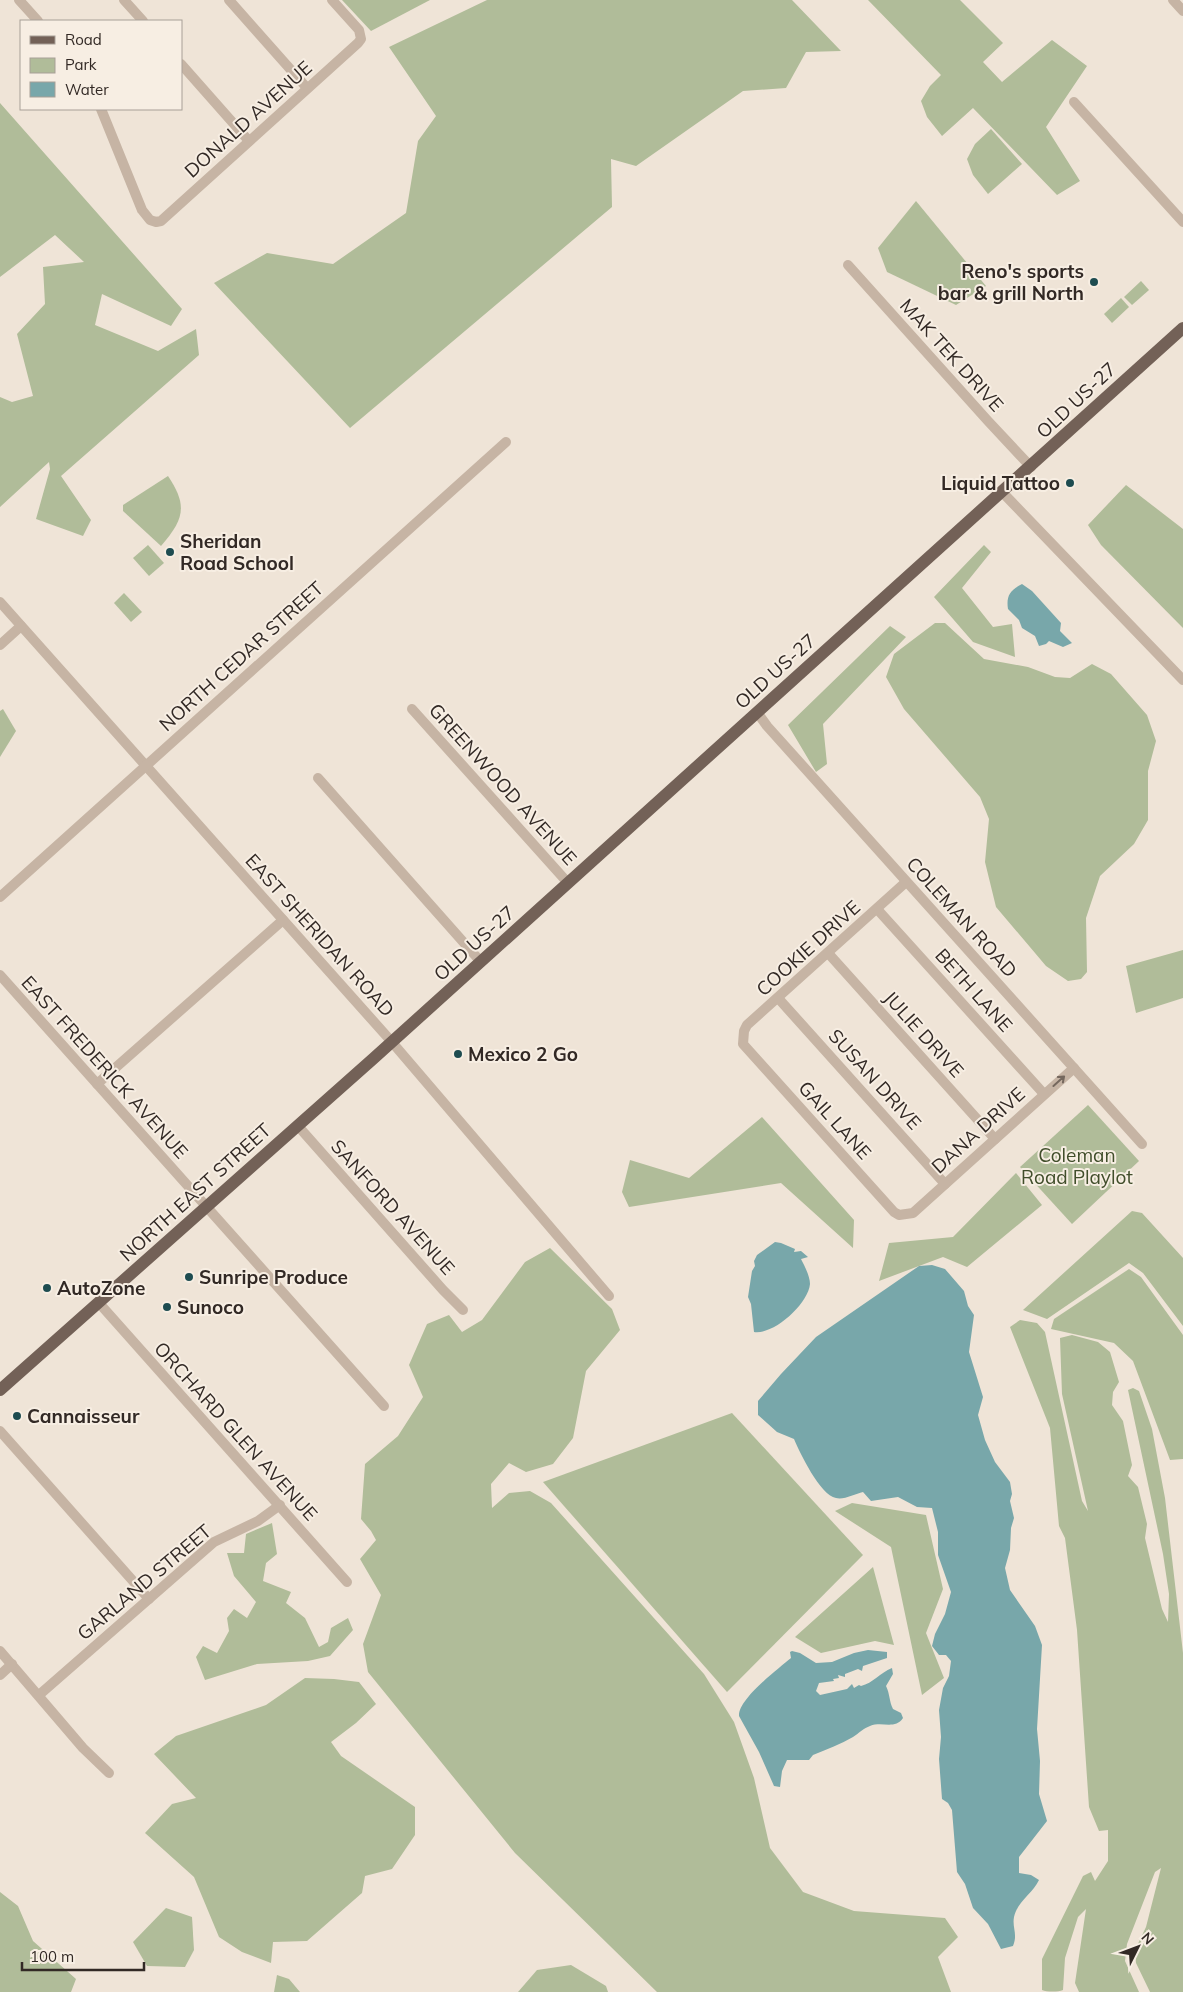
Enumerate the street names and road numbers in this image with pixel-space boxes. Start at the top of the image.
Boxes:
street label: DONALD AVENUE [179,56,317,182]
street label: MAK TEK DRIVE [895,294,1009,416]
street label: OLD US-27 [1031,357,1121,443]
street label: NORTH CEDAR STREET [154,576,328,736]
street label: OLD US-27 [729,628,821,714]
street label: GREENWOOD AVENUE [424,698,582,870]
street label: EAST SHERIDAN ROAD [240,849,400,1021]
street label: COLEMAN ROAD [902,852,1022,982]
street label: COOKIE DRIVE [751,895,865,1001]
street label: OLD US-27 [428,900,520,986]
street label: BETH LANE [930,943,1018,1037]
street label: EAST FREDERICK AVENUE [17,971,193,1163]
street label: JULIE DRIVE [879,986,969,1082]
street label: SUSAN DRIVE [823,1024,927,1134]
street label: GAIL LANE [793,1076,877,1164]
street label: DANA DRIVE [926,1082,1030,1178]
street label: NORTH EAST STREET [114,1117,276,1266]
street label: SANFORD AVENUE [326,1134,460,1280]
street label: ORCHARD GLEN AVENUE [149,1337,323,1525]
street label: GARLAND STREET [72,1518,216,1645]

